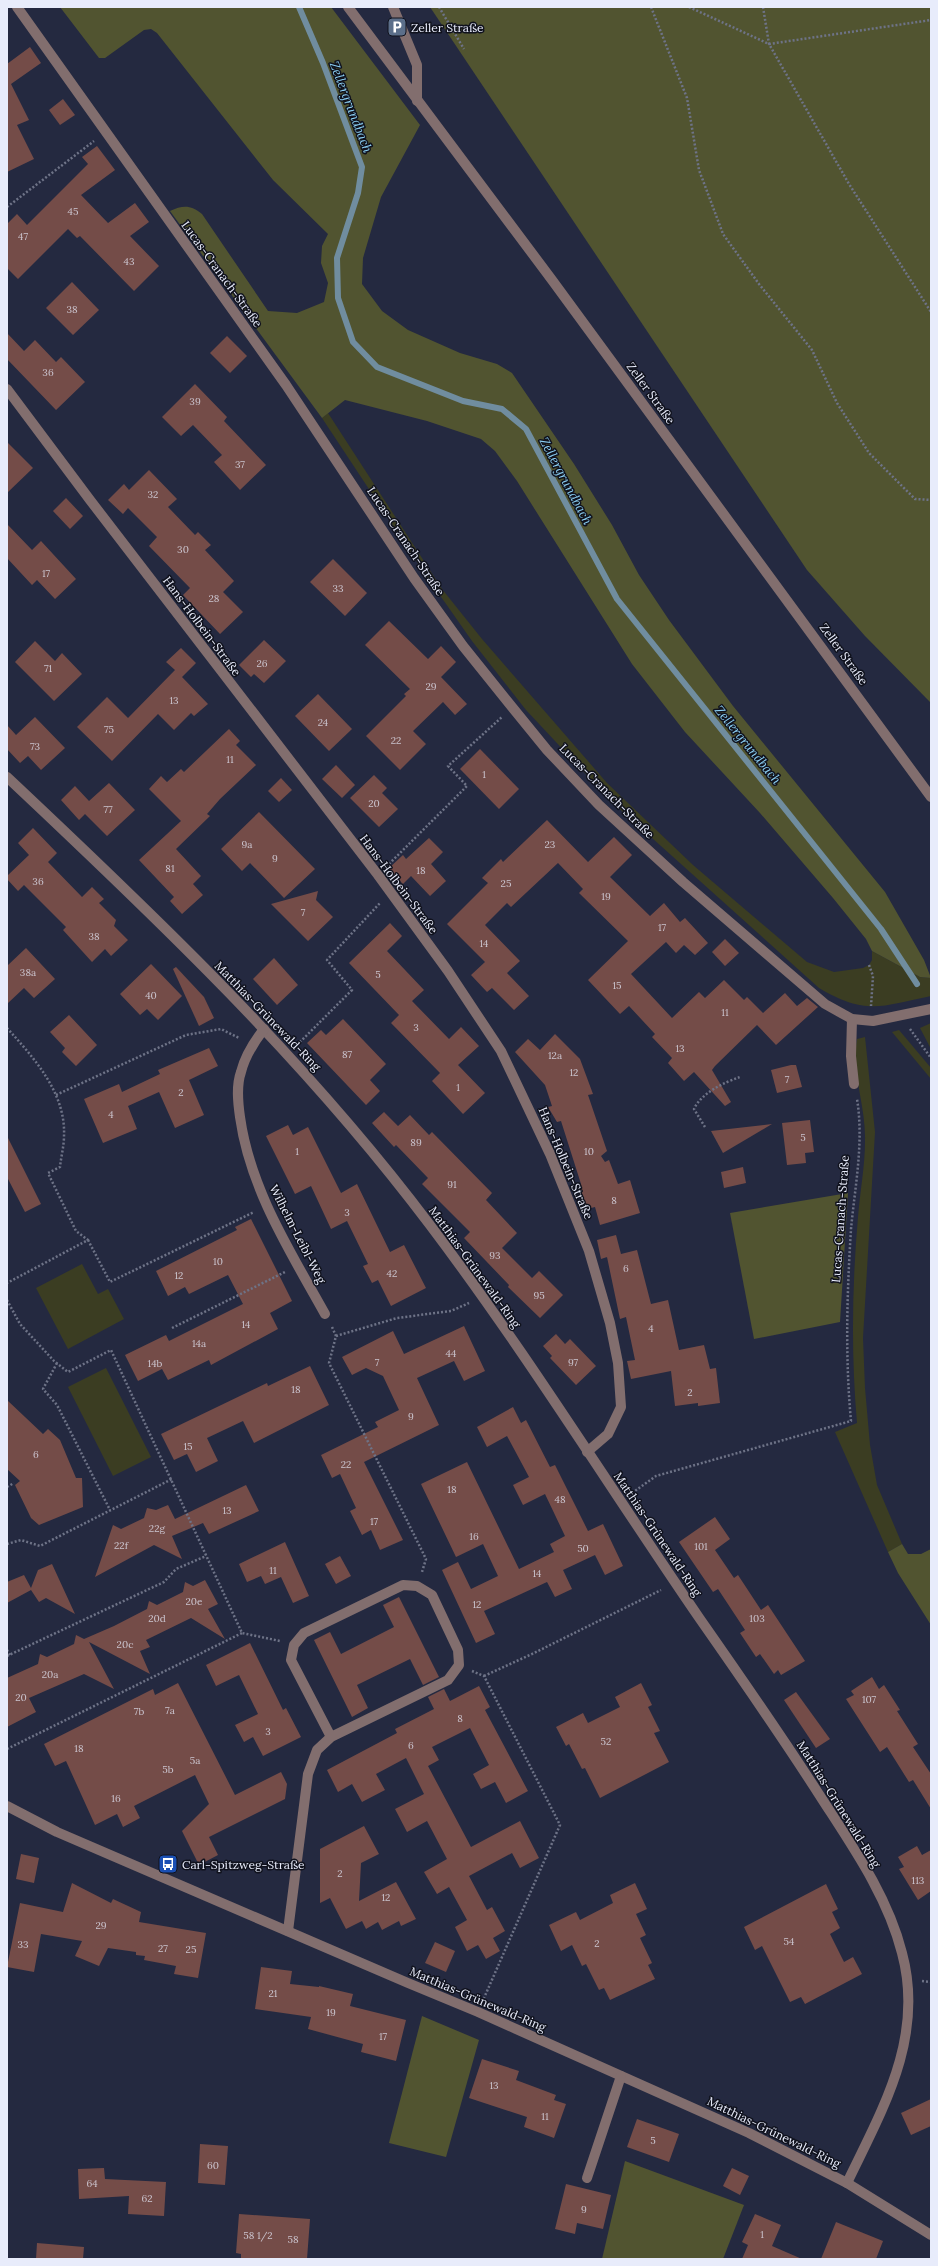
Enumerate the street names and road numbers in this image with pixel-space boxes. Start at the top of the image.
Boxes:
street label: Lucas-Cranach-Straße [178,218,266,331]
street label: Zeller Straße [624,359,679,427]
street label: Lucas-Cranach-Straße [364,484,448,599]
street label: Hans-Holbein-Straße [160,573,245,679]
street label: Zeller Straße [817,620,872,688]
street label: Lucas-Cranach-Straße [556,740,658,842]
street label: Hans-Holbein-Straße [357,831,442,937]
street label: Matthias-Grünewald-Ring [212,958,325,1074]
street label: Hans-Holbein-Straße [536,1105,597,1222]
street label: Lucas-Cranach-Straße [828,1154,852,1283]
street label: Wilhelm-Leibl-Weg [267,1182,330,1286]
street label: Matthias-Grünewald-Ring [426,1203,524,1331]
street label: Matthias-Grünewald-Ring [611,1469,705,1599]
street label: Matthias-Grünewald-Ring [794,1738,884,1870]
street label: Matthias-Grünewald-Ring [408,1963,549,2035]
street label: Matthias-Grünewald-Ring [705,2093,843,2171]

